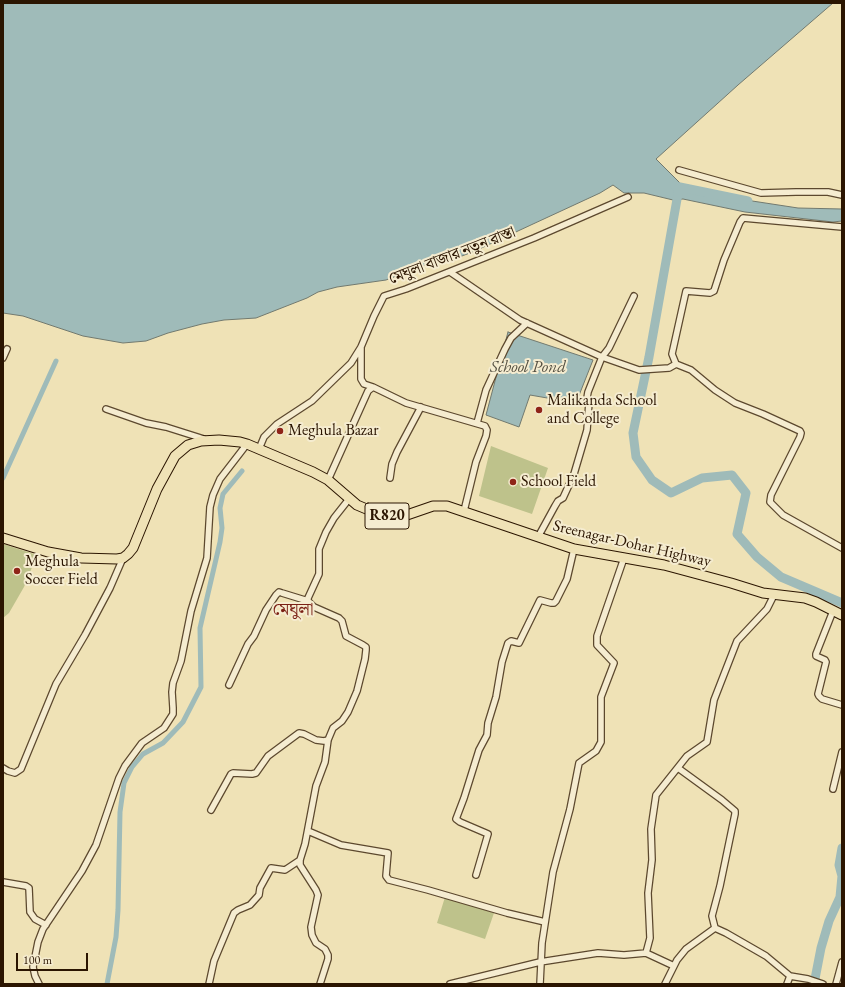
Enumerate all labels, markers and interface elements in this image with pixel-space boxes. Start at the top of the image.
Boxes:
street label: মেঘুলা বাজার নতুন রাস্তা [386,223,518,289]
water label: School Pond [490,357,566,377]
place label: Malikanda School and College [547,391,657,429]
marker: Malikanda School and College [534,405,544,415]
place label: Meghula Bazar [288,421,379,441]
marker: Meghula Bazar [275,426,285,436]
place label: School Field [521,472,596,492]
marker: School Field [508,477,518,487]
road number: R820 [365,503,409,529]
street label: Sreenagar-Dohar Highway [551,516,713,572]
place label: Meghula Soccer Field [25,552,98,590]
marker: Meghula Soccer Field [12,566,22,576]
district label: মেঘুলা [273,599,313,621]
scale bar [18,945,90,971]
text: 100 m [23,952,52,968]

